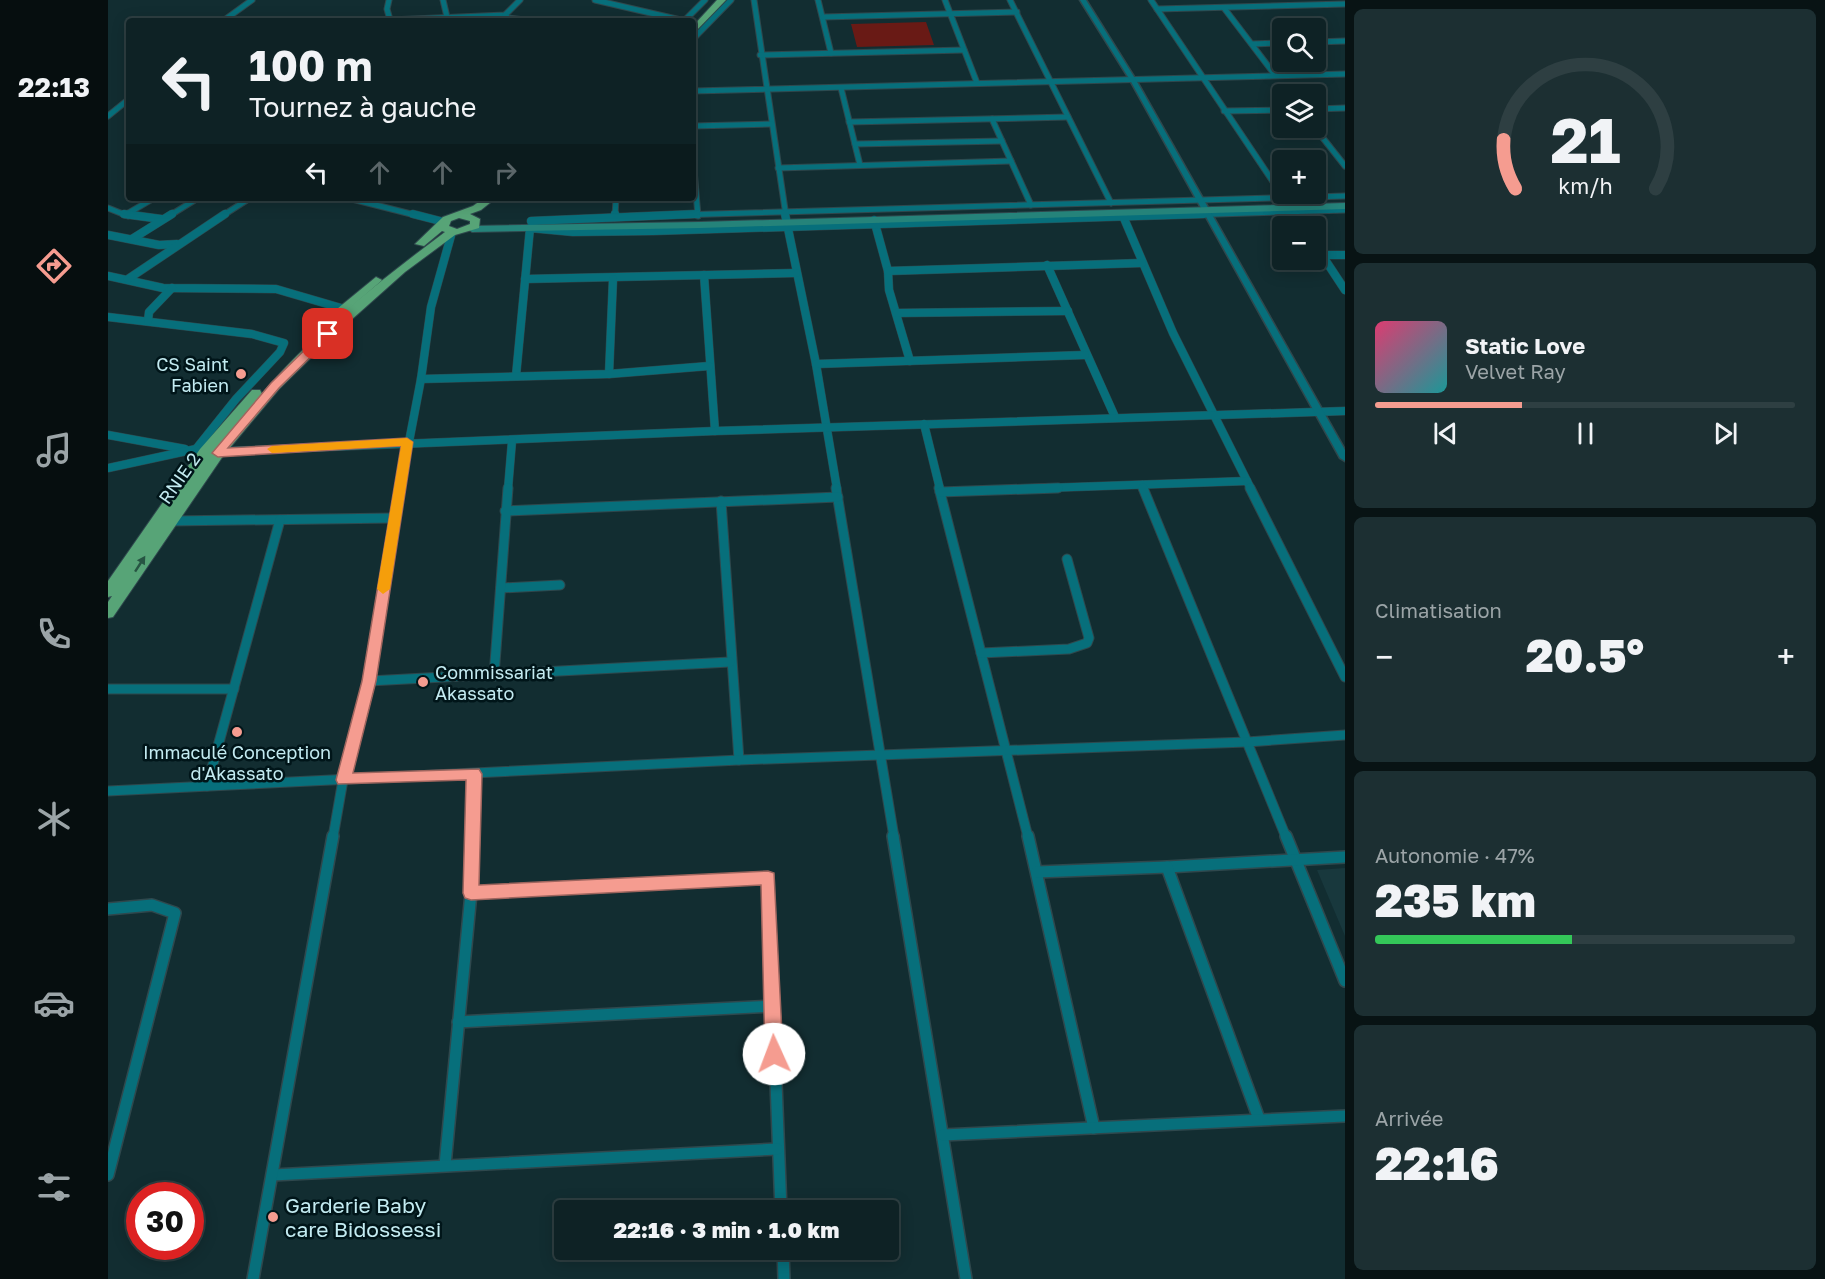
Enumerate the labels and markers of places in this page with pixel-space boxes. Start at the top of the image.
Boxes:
pin [302,308,353,359]
place label: CS Saint Fabien [156,353,229,396]
marker: CS Saint Fabien [234,367,248,381]
place label: Commissariat Akassato [435,661,553,704]
marker: Commissariat Akassato [416,675,430,689]
marker: Immaculé Conception d'Akassato [230,725,244,739]
place label: Immaculé Conception d'Akassato [143,741,331,784]
place label: Garderie Baby care Bidossessi [285,1192,441,1242]
marker: Garderie Baby care Bidossessi [266,1210,280,1224]

